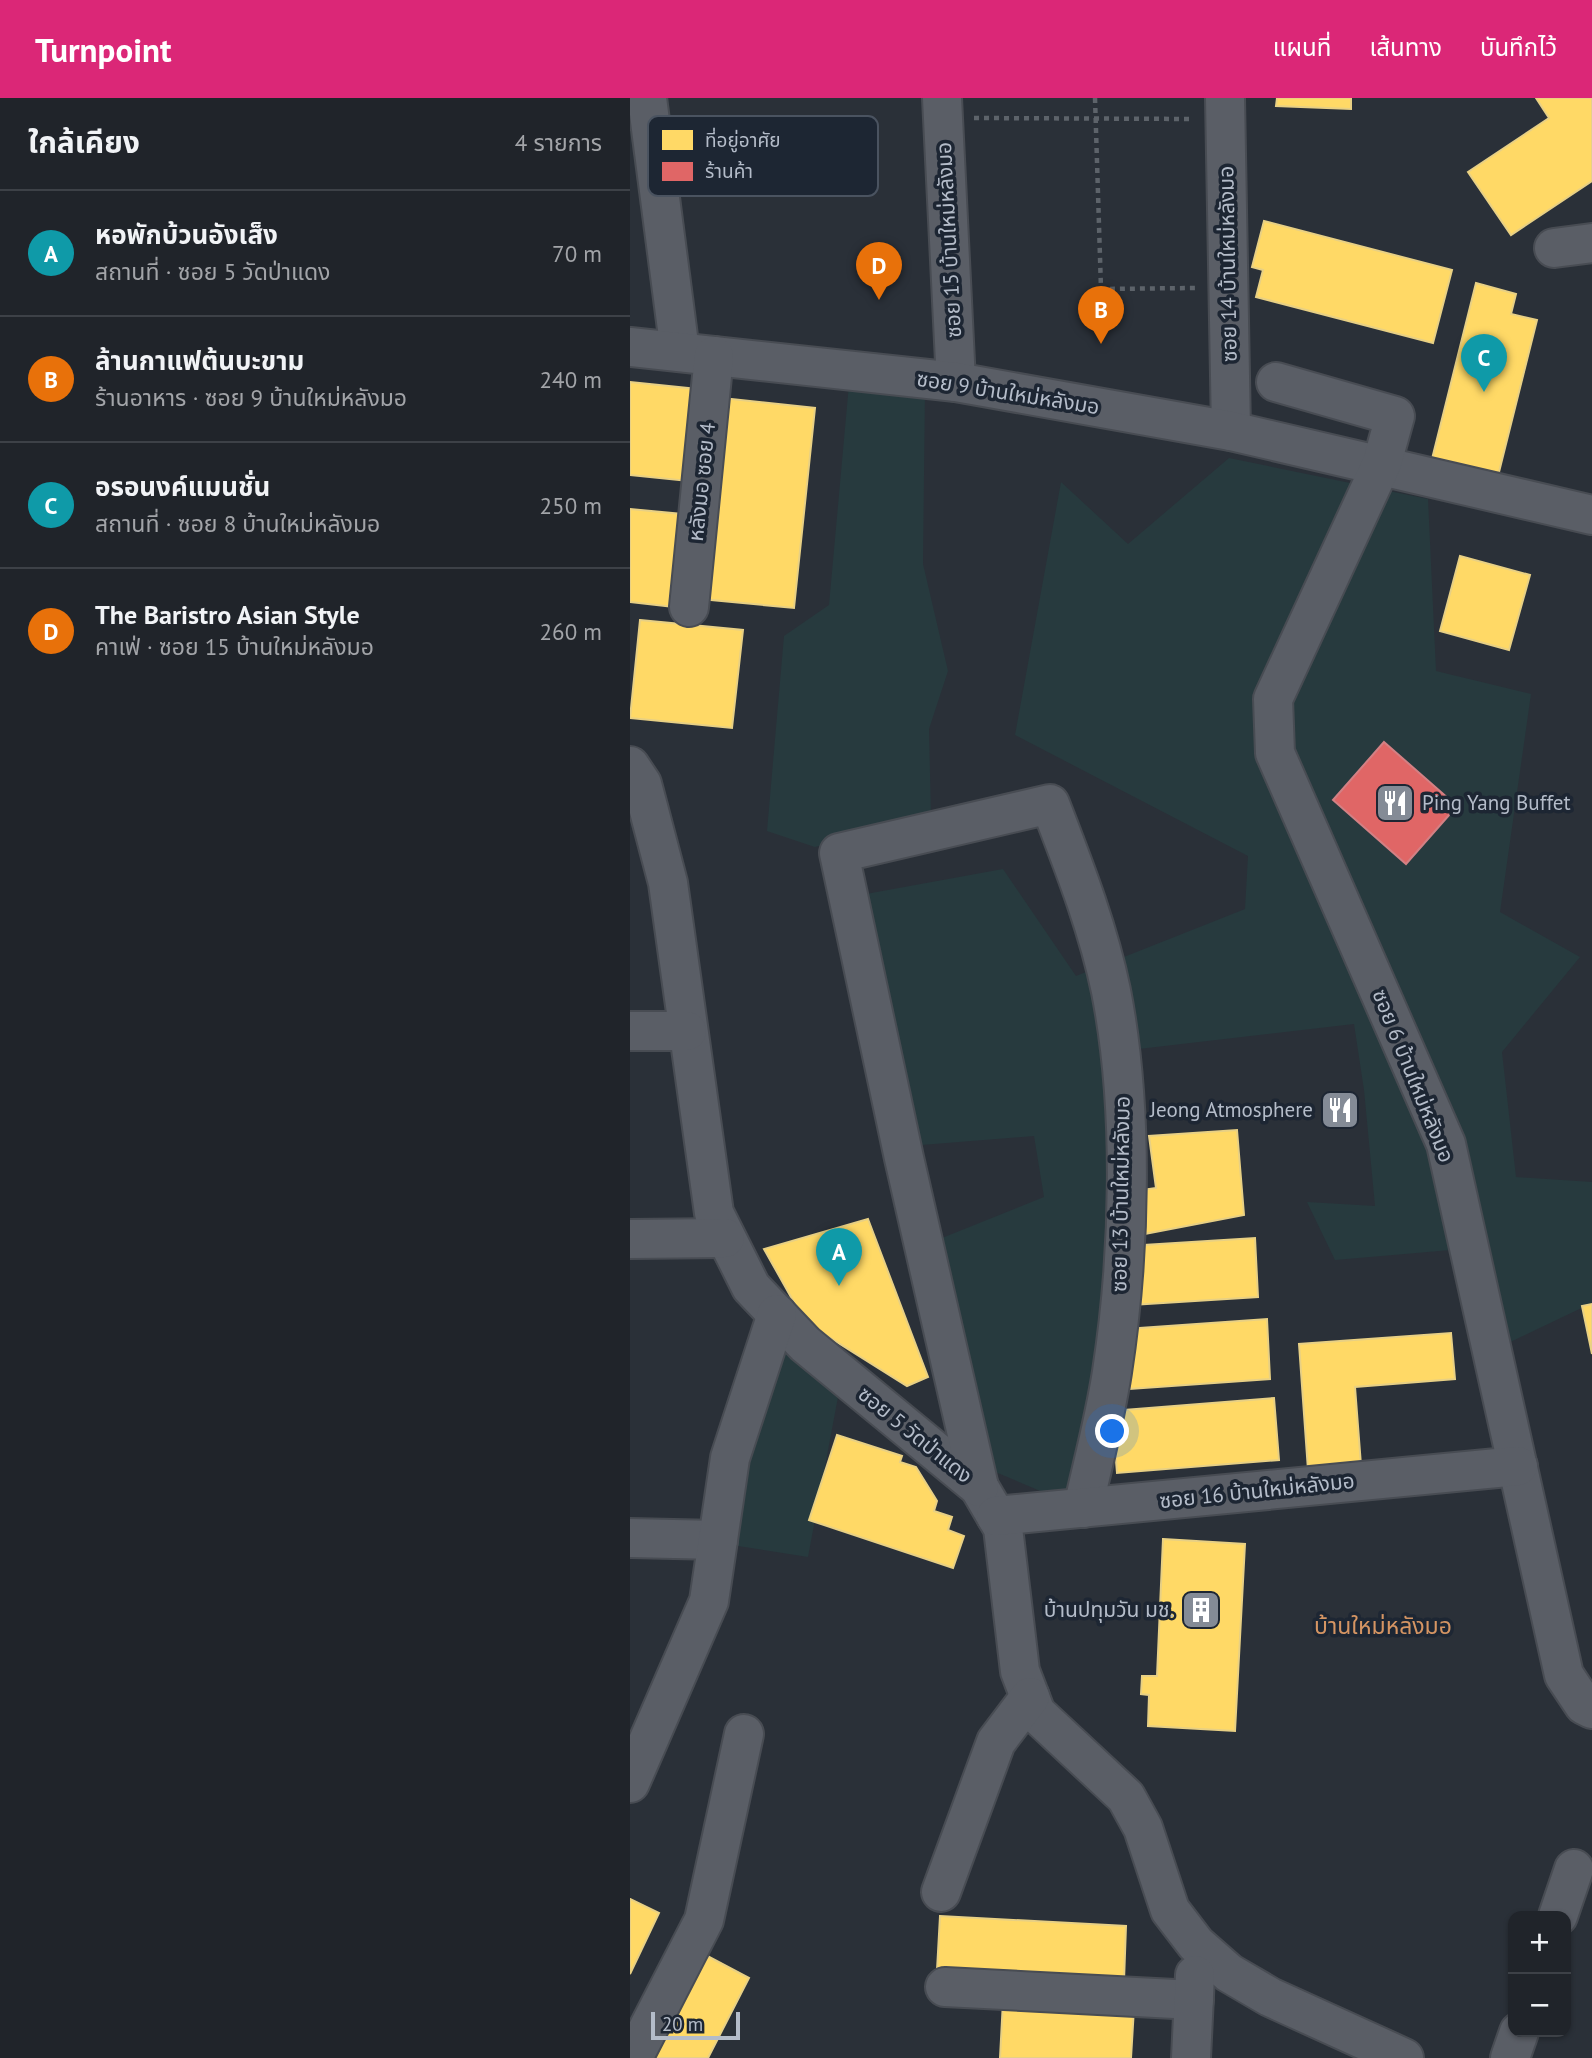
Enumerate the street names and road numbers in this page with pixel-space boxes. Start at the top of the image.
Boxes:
street label: ซอย 15 บ้านใหม่หลังมอ [930,141,967,339]
street label: ซอย 14 บ้านใหม่หลังมอ [1212,166,1243,362]
street label: ซอย 9 บ้านใหม่หลังมอ [915,365,1101,420]
street label: หลังมอ ซอย 4 [682,421,721,543]
street label: ซอย 6 บ้านใหม่หลังมอ [1366,985,1461,1167]
street label: ซอย 13 บ้านใหม่หลังมอ [1105,1096,1136,1292]
street label: ซอย 5 วัดป่าแดง [853,1380,978,1489]
street label: ซอย 16 บ้านใหม่หลังมอ [1158,1467,1356,1514]

